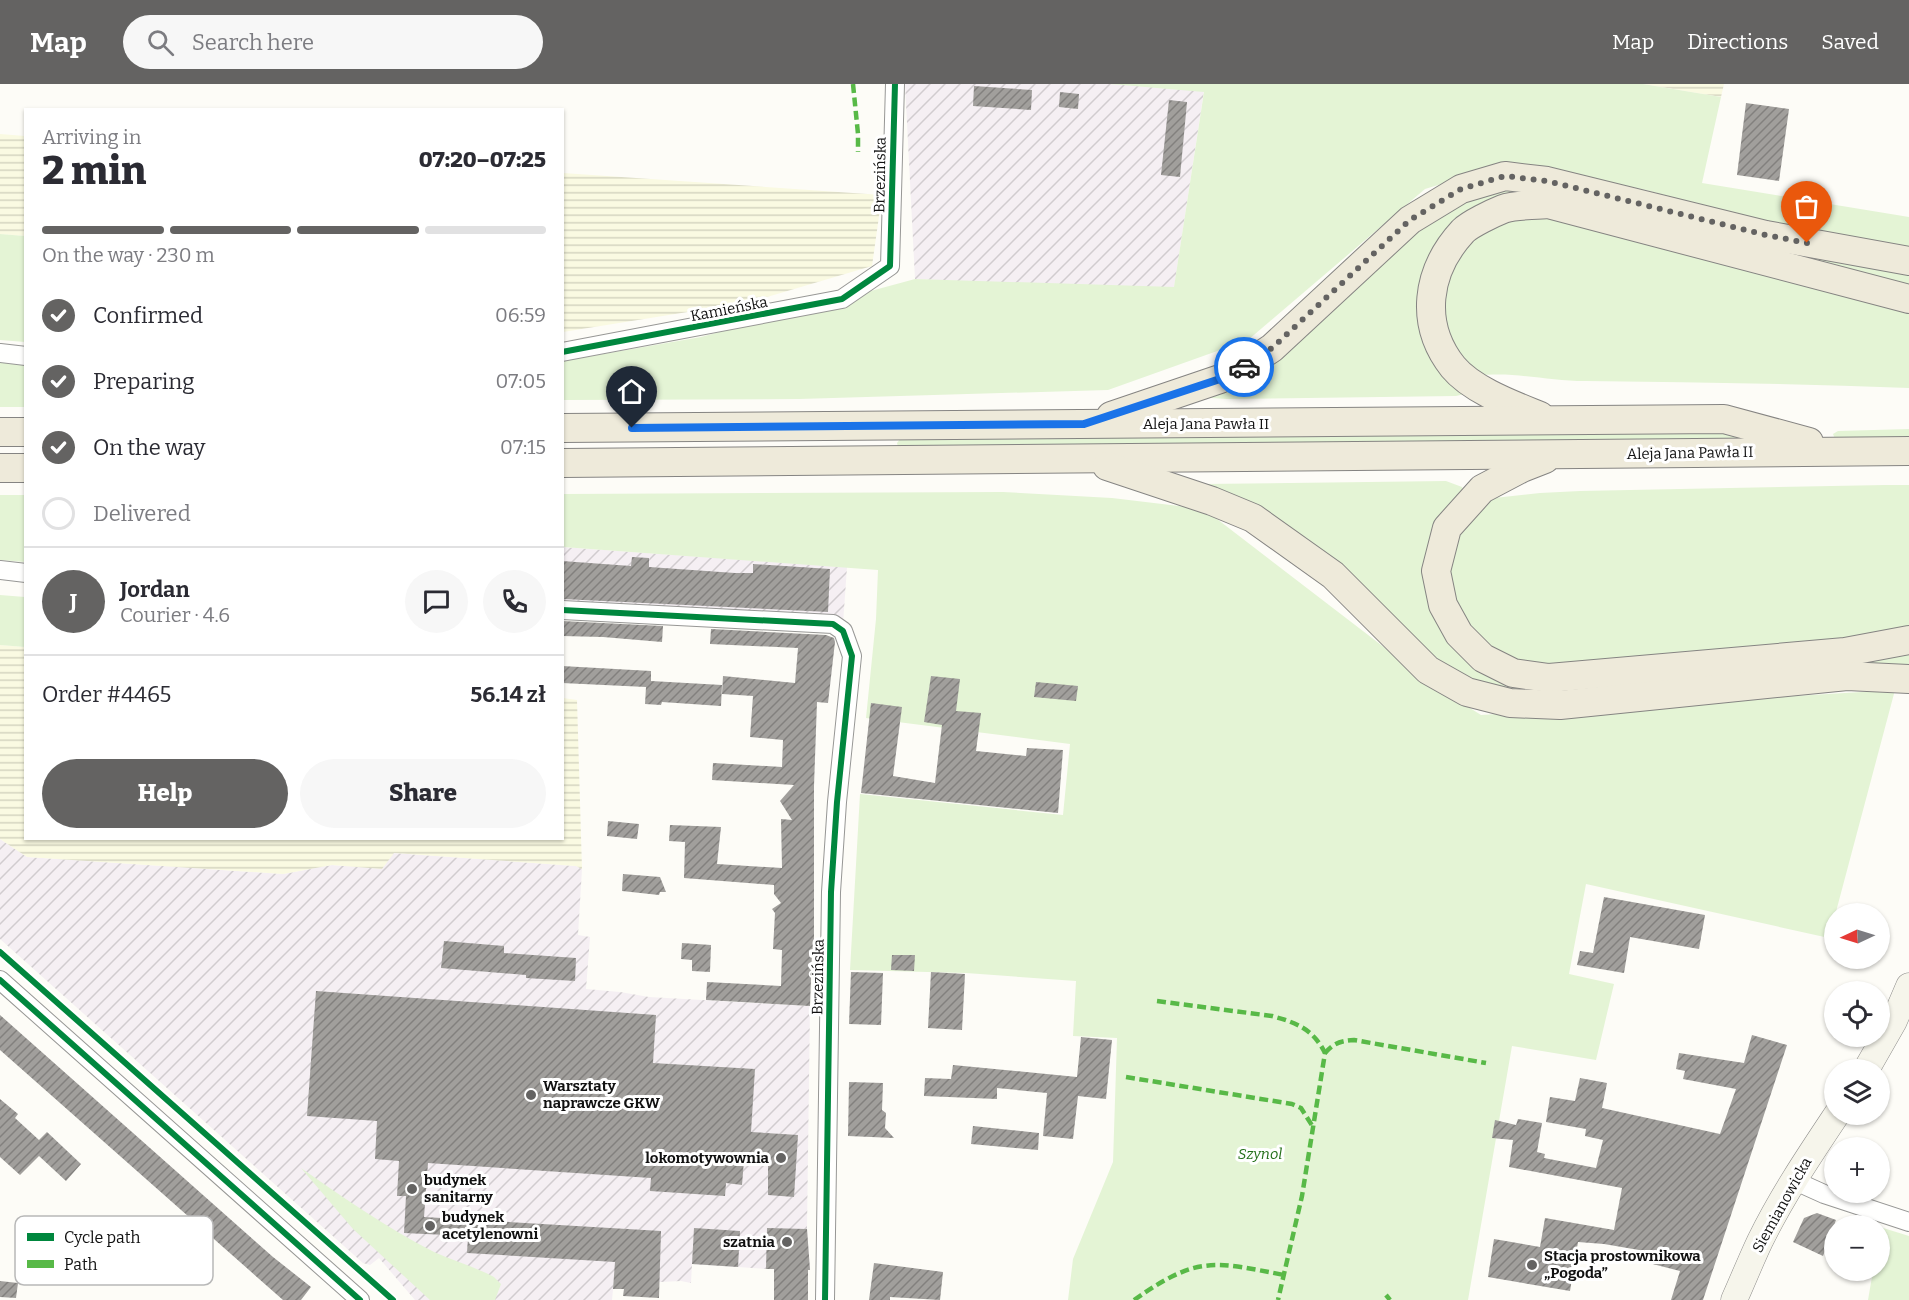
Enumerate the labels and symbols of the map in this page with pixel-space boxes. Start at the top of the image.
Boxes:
street label: Brzezińska [870,137,890,213]
pin [1781,181,1832,243]
street label: Kamieńska [689,293,769,325]
courier [1214,337,1274,397]
pin [606,366,657,428]
street label: Aleja Jana Pawła II [1143,415,1269,433]
street label: Aleja Jana Pawła II [1626,443,1754,463]
north arrow [1824,903,1890,969]
street label: Brzezińska [808,939,828,1015]
place label: Warsztaty naprawcze GKW [543,1077,661,1112]
marker: Warsztaty naprawcze GKW [524,1088,538,1102]
park label: Szynol [1238,1145,1282,1163]
place label: lokomotywownia [645,1149,770,1167]
marker: lokomotywownia [774,1151,788,1165]
street label: Siemianowicka [1748,1154,1816,1256]
place label: budynek sanitarny [424,1171,494,1206]
marker: budynek sanitarny [405,1182,419,1196]
place label: budynek acetylenowni [442,1208,538,1243]
legend [15,1216,213,1285]
marker: budynek acetylenowni [423,1219,437,1233]
text: Cycle path [64,1228,140,1247]
place label: szatnia [723,1233,776,1251]
marker: szatnia [780,1235,794,1249]
place label: Stacja prostownikowa „Pogoda” [1544,1247,1701,1282]
text: Path [64,1255,98,1274]
marker: Stacja prostownikowa „Pogoda” [1525,1258,1539,1272]

